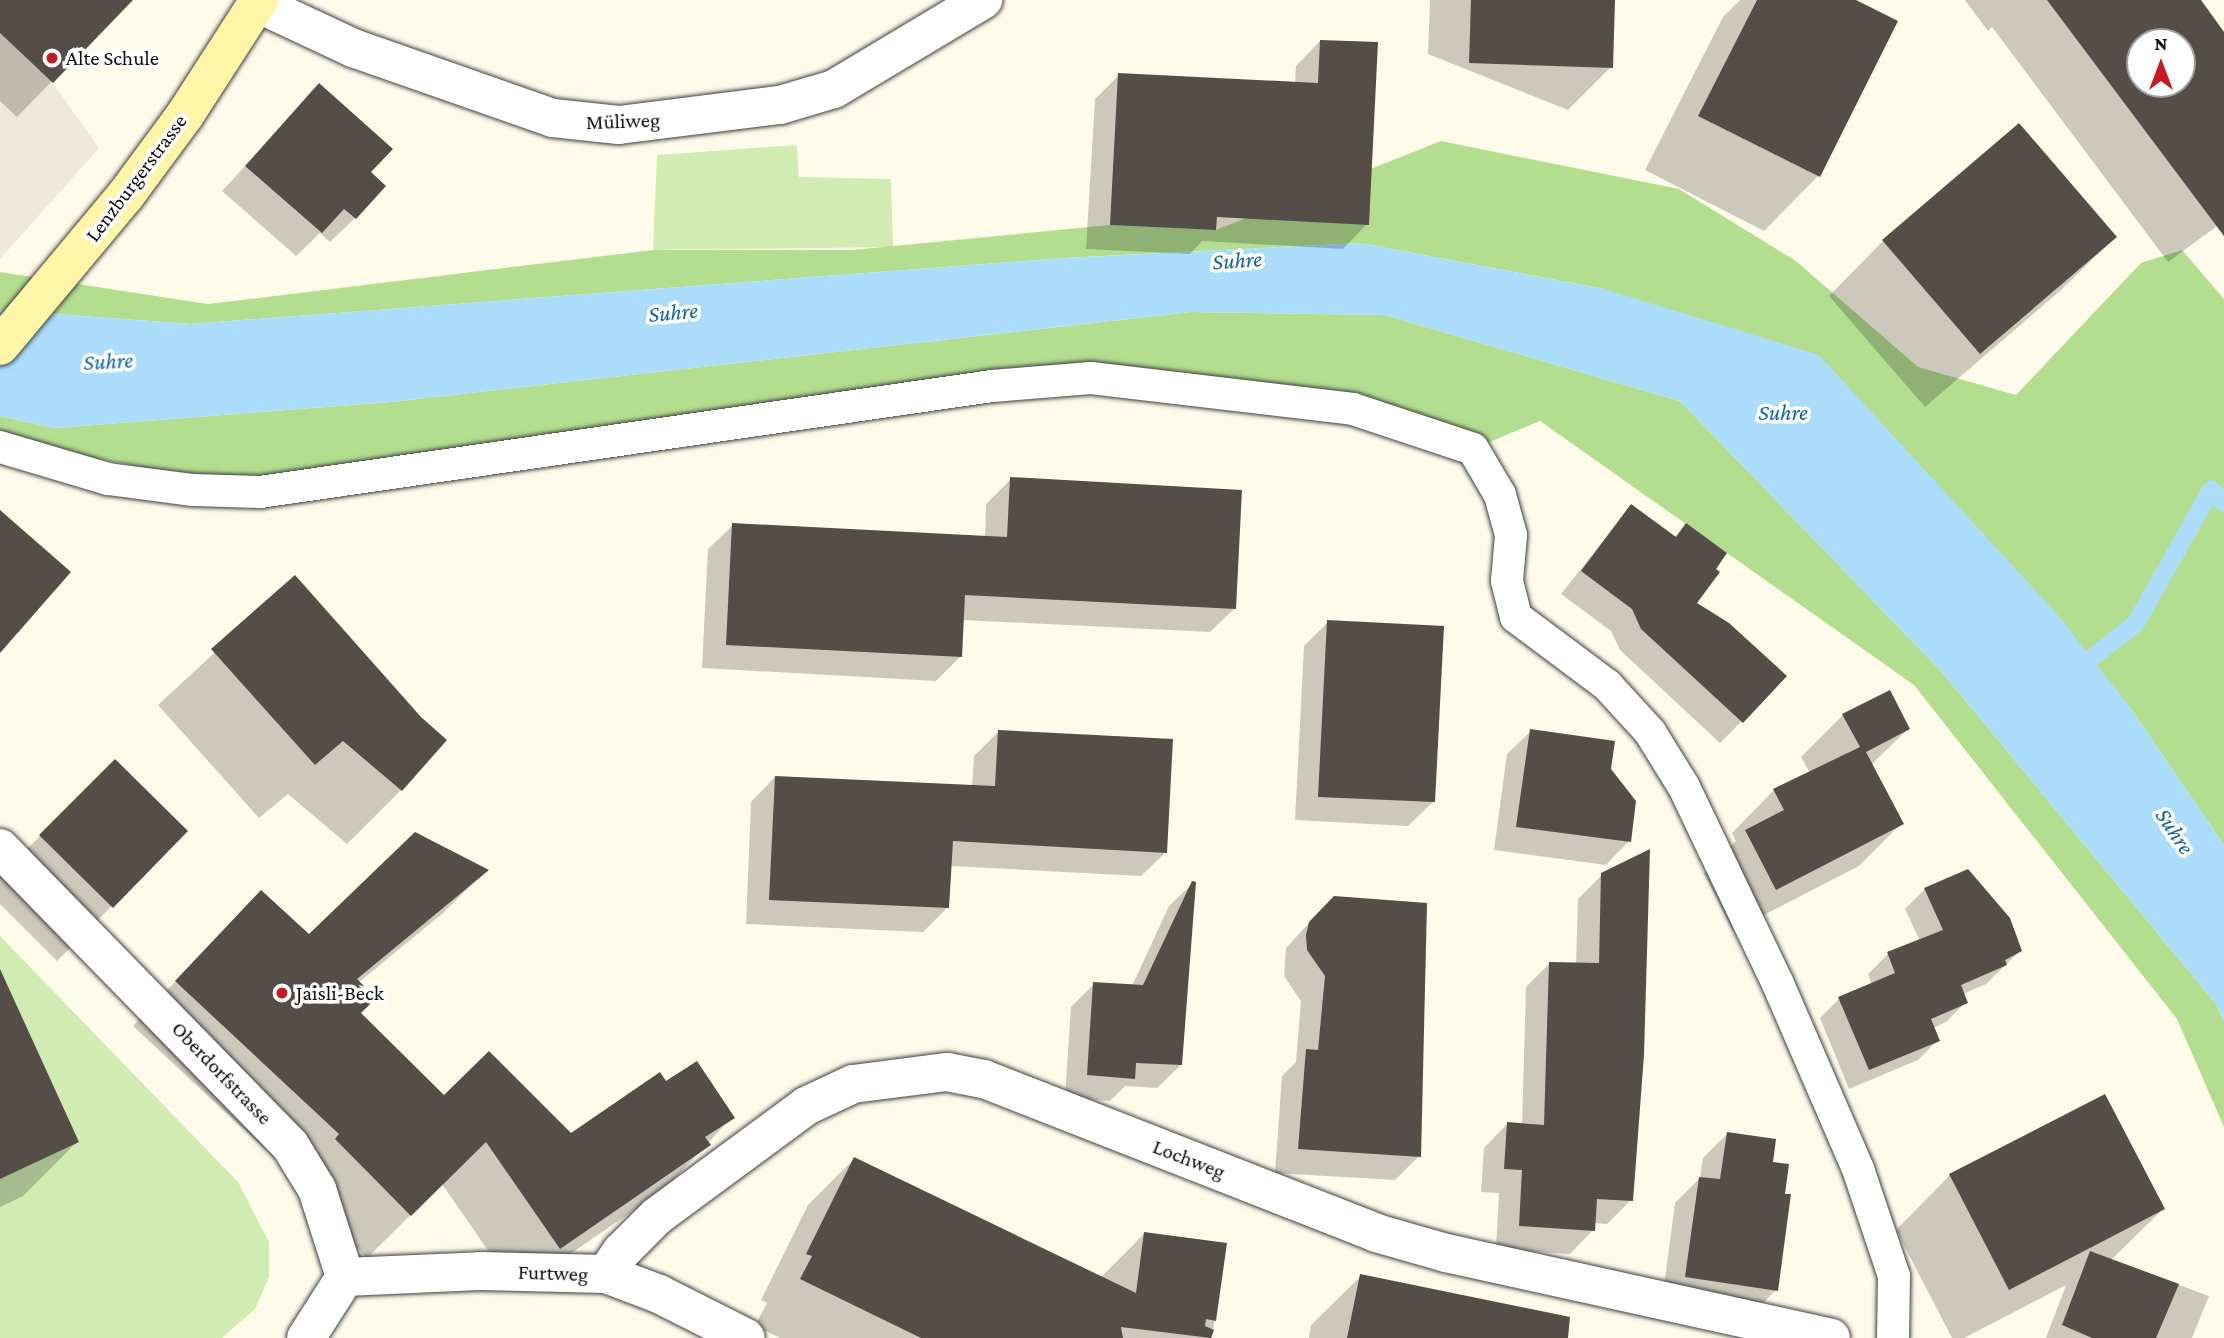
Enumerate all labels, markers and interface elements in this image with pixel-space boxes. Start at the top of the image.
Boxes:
north arrow [2126,28,2196,98]
text: N [2155,33,2167,54]
place label: Alte Schule [66,45,159,71]
marker: Alte Schule [44,50,60,66]
street label: Müliweg [585,107,661,135]
street label: Lenzburgerstrasse [80,109,192,247]
water label: Suhre [1211,245,1263,275]
water label: Suhre [647,296,699,328]
water label: Suhre [83,346,133,376]
water label: Suhre [1758,398,1808,426]
water label: Suhre [2150,803,2200,859]
place label: Jaisli-Beck [296,980,384,1006]
marker: Jaisli-Beck [274,985,290,1001]
street label: Oberdorfstrasse [166,1016,278,1130]
street label: Lochweg [1149,1134,1229,1184]
street label: Furtweg [518,1259,588,1287]

